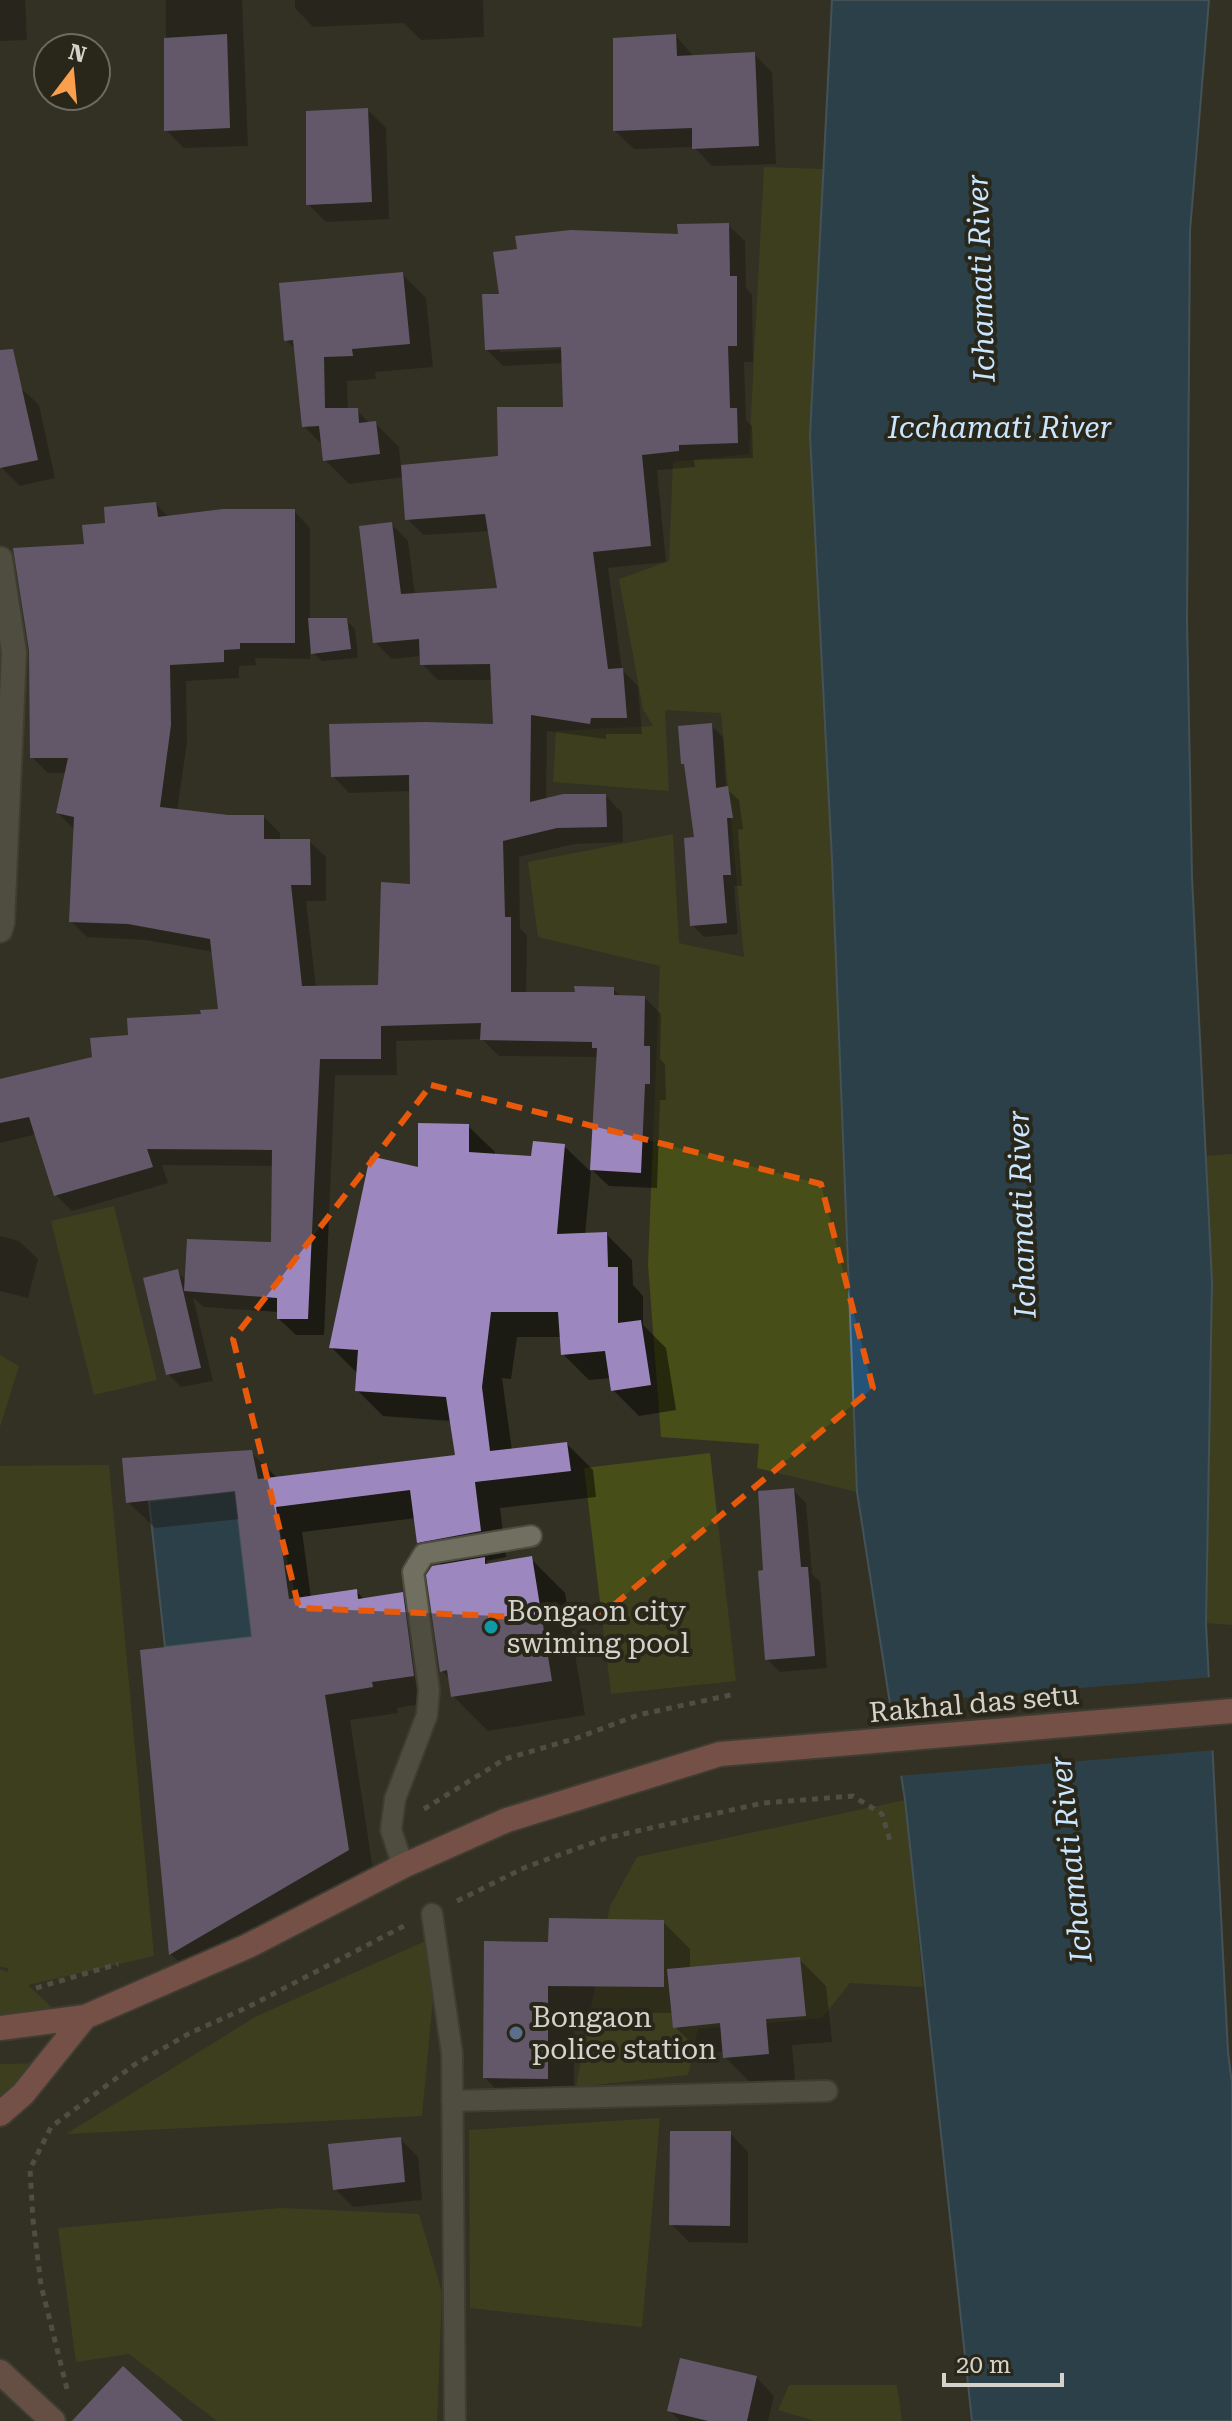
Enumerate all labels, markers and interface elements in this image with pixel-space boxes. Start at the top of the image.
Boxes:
north arrow [32,32,112,112]
text: N [66,39,89,68]
water label: Ichamati River [959,173,1002,384]
water label: Icchamati River [887,410,1112,445]
water label: Ichamati River [1000,1109,1043,1320]
place label: Bongaon city swiming pool [507,1595,689,1660]
marker: Bongaon city swiming pool [482,1618,500,1636]
street label: Rakhal das setu [868,1678,1080,1729]
water label: Ichamati River [1042,1753,1099,1965]
place label: Bongaon police station [532,2001,716,2066]
marker: Bongaon police station [507,2024,525,2042]
scale bar [944,2337,1062,2387]
text: 20 m [956,2351,1011,2379]

